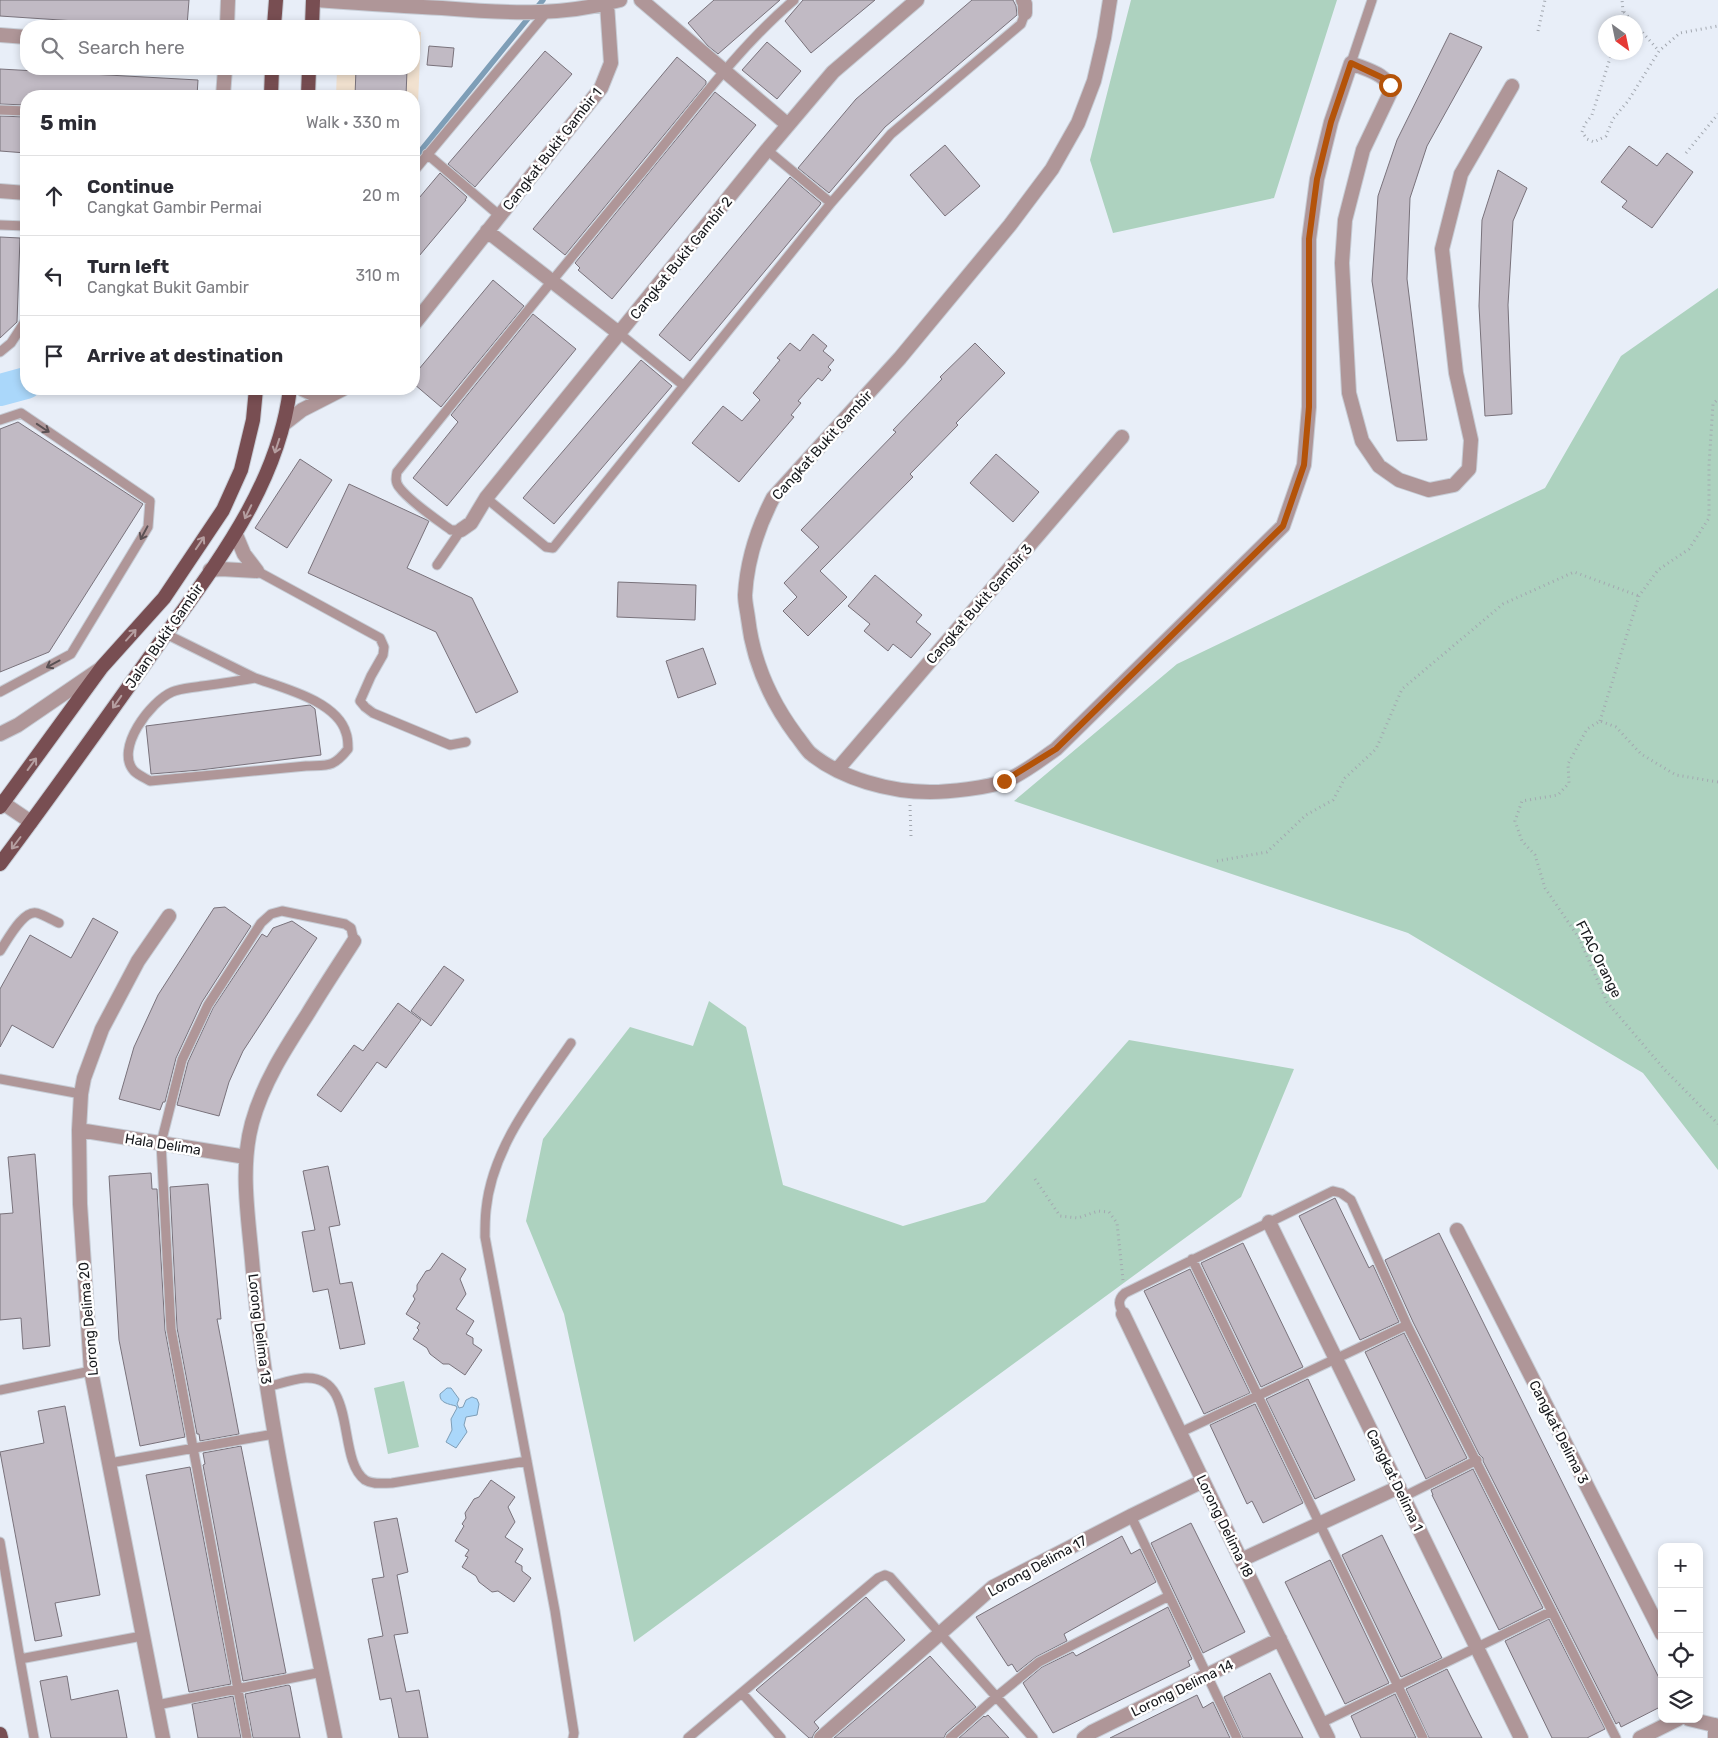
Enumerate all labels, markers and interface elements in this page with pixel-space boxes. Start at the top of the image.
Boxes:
north arrow [1598,15,1643,60]
search box [20,20,420,75]
icon: search [38,34,66,62]
text: Search here [78,36,185,59]
route start [1379,74,1402,97]
street label: Cangkat Bukit Gambir 1 [499,85,605,214]
text: 5 min [40,110,97,135]
text: Walk · 330 m [306,113,400,132]
text: Continue [87,175,174,198]
icon: ahead [40,182,68,210]
text: 20 m [362,186,400,205]
street label: Cangkat Bukit Gambir 2 [627,194,736,323]
text: Cangkat Gambir Permai [87,198,262,217]
text: Turn left [87,255,169,278]
icon: left [40,262,68,290]
text: 310 m [356,266,400,285]
text: Cangkat Bukit Gambir [87,278,249,297]
icon: arrive [40,342,68,370]
text: Arrive at destination [87,344,283,367]
street label: Cangkat Bukit Gambir [769,387,877,504]
one-way arrow [36,423,50,433]
one-way arrow [271,438,281,454]
one-way arrow [243,504,253,519]
one-way arrow [139,525,149,539]
one-way arrow [195,536,206,550]
street label: Cangkat Bukit Gambir 3 [923,541,1036,668]
street label: Jalan Bukit Gambir [122,580,207,692]
one-way arrow [125,629,137,642]
one-way arrow [46,660,61,669]
one-way arrow [112,695,122,709]
one-way arrow [26,757,37,771]
route end [993,770,1016,793]
one-way arrow [10,836,21,849]
street label: FTAC Orange [1572,918,1625,1001]
street label: Hala Delima [124,1130,202,1159]
street label: Lorong Delima 20 [75,1261,102,1377]
street label: Lorong Delima 13 [244,1273,275,1385]
street label: Cangkat Delima 3 [1525,1378,1592,1487]
street label: Cangkat Delima 1 [1362,1426,1427,1534]
street label: Lorong Delima 18 [1192,1472,1257,1580]
street label: Lorong Delima 17 [985,1532,1090,1601]
map controls [1658,1543,1703,1723]
button: + [1658,1543,1703,1588]
button: − [1658,1588,1703,1633]
button: locate [1658,1633,1703,1678]
street label: Lorong Delima 14 [1128,1656,1236,1721]
button: layers [1658,1678,1703,1723]

